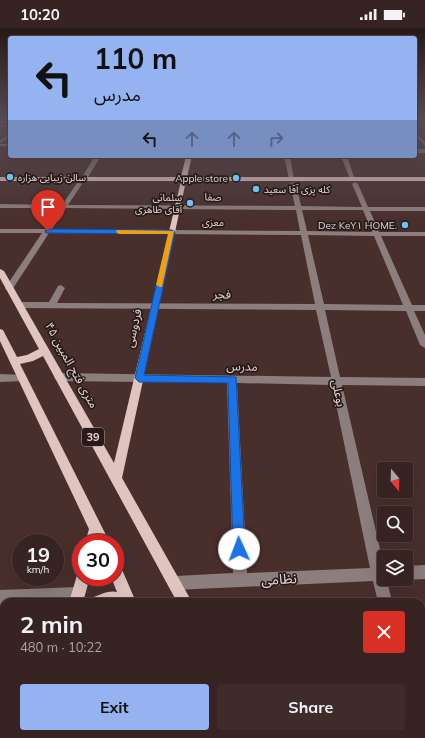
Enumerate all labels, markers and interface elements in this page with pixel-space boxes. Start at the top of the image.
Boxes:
text: 10:20 [20,5,60,24]
text: 110 m [94,41,177,76]
icon: left [28,52,80,104]
text: مدرس [94,83,141,106]
icon: left [139,128,161,150]
icon: ahead [181,128,203,150]
icon: ahead [223,128,245,150]
icon: right [265,128,287,150]
place label: سالن زیبایی هزاره [18,171,86,184]
marker: سالن زیبایی هزاره [5,172,15,182]
place label: Apple store [175,172,228,185]
marker: Apple store [231,173,241,183]
place label: کله پزی آقا سعید [264,183,331,196]
marker: کله پزی آقا سعید [251,184,261,194]
pin [31,190,65,231]
street label: صفا [204,190,222,204]
place label: سلمانی آقای طاهری [135,191,183,216]
icon: arrive [37,196,59,218]
marker: سلمانی آقای طاهری [185,198,195,208]
street label: معزی [202,216,224,229]
place label: Dez KeY۱ HOME. [318,219,397,232]
marker: Dez KeY۱ HOME. [400,220,410,230]
street label: فجر [212,286,231,302]
street label: فردوسی [121,307,145,349]
street label: ۴۵ متری فتح المبین [40,320,102,411]
street label: مدرس [226,358,258,374]
street label: بوعلی [329,378,349,408]
road number: 39 [82,428,104,446]
north arrow [377,462,413,498]
map controls [377,462,413,586]
button: search [377,506,413,542]
position arrow [218,528,260,570]
speed limit sign: 30 [72,534,124,586]
text: 19 [26,542,50,567]
button: layers [377,550,413,586]
text: km/h [27,563,49,576]
street label: نظامی [261,569,297,589]
text: 2 min [20,609,83,639]
button: close [363,611,405,653]
text: 480 m · 10:22 [20,639,102,655]
button: Exit [20,684,209,730]
button: Share [217,684,405,730]

